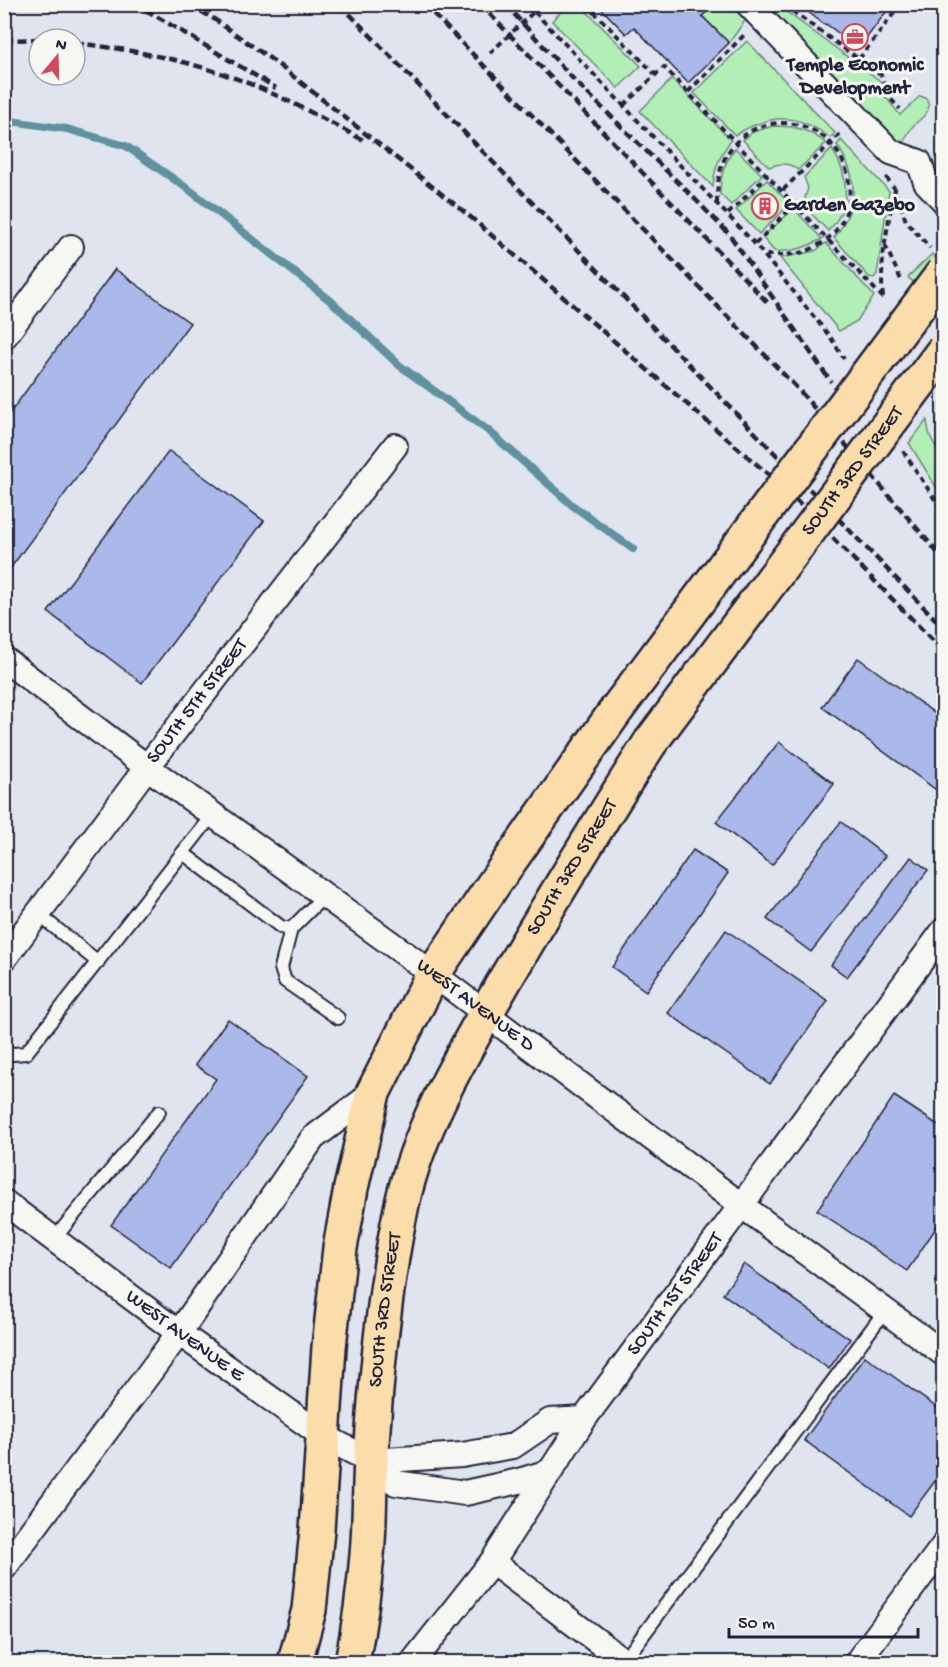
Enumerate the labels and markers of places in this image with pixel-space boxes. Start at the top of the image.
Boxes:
office icon: Temple Economic Development [840,22,870,52]
place label: Temple Economic Development [785,55,924,101]
building icon: Garden Gazebo [750,191,780,221]
place label: Garden Gazebo [784,195,915,218]

